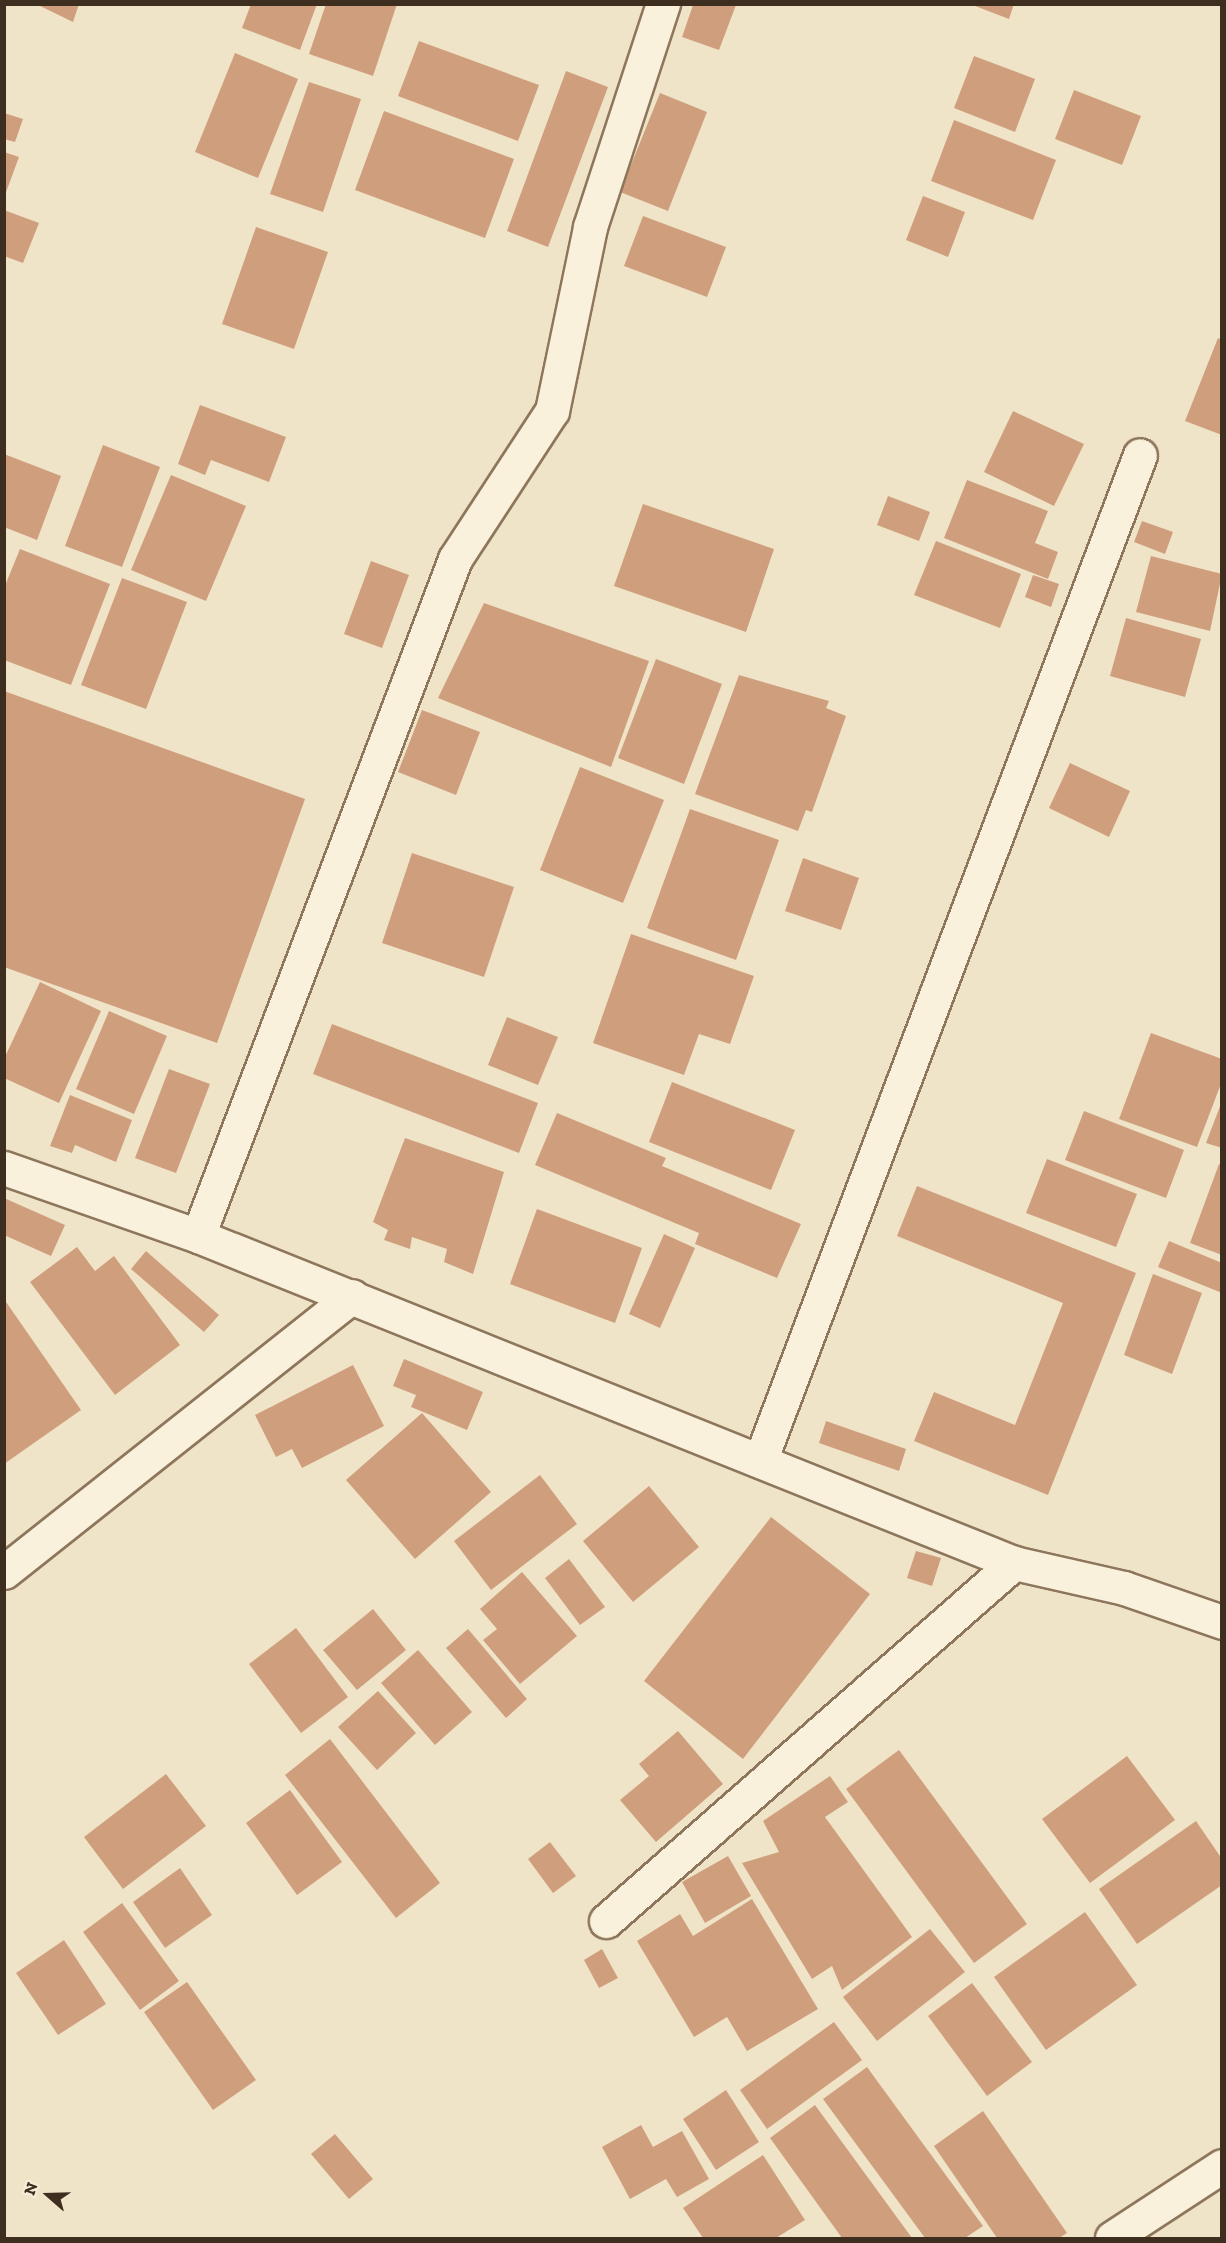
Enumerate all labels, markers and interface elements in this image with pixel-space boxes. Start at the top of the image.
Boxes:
north arrow [18,2165,78,2225]
text: N [20,2180,42,2198]

